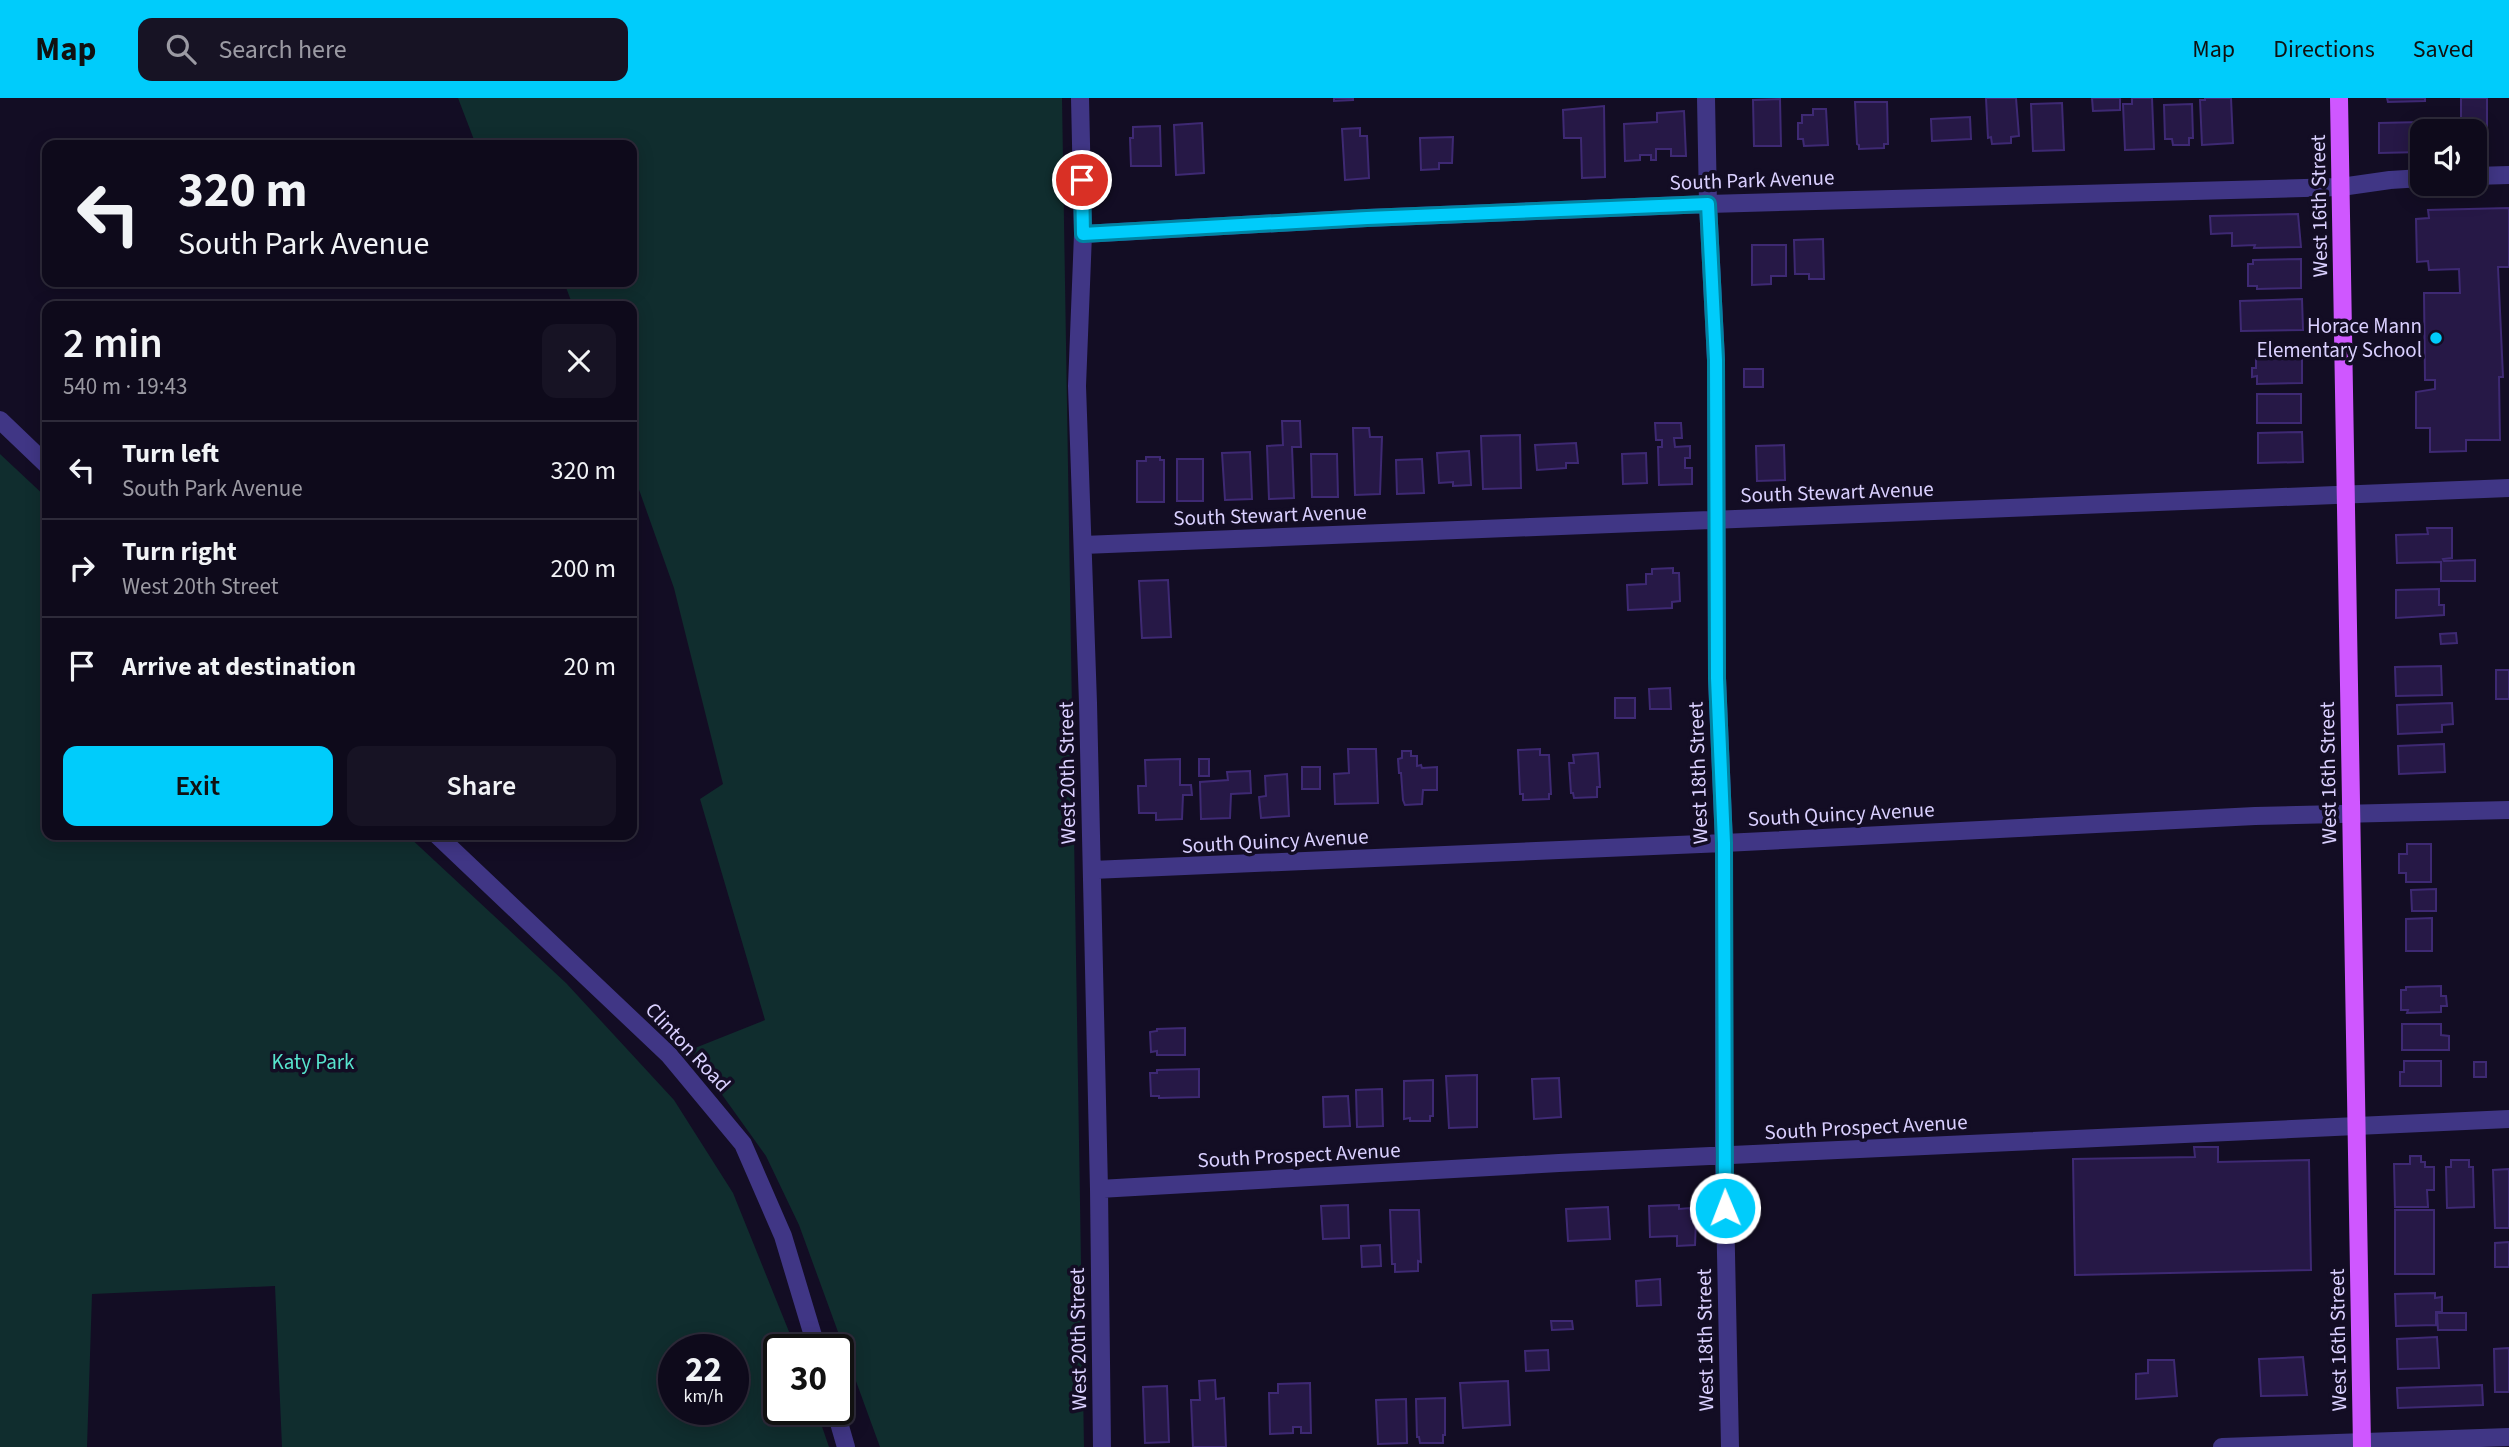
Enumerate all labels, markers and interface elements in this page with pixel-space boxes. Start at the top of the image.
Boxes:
search box [138,18,628,81]
text: Map [35,26,96,73]
icon: search [162,30,200,68]
text: Search here [218,31,347,68]
text: Map [2192,32,2235,67]
text: Directions [2273,32,2375,67]
text: Saved [2413,32,2474,67]
map controls [2410,119,2487,196]
button: sound [2410,119,2487,196]
street label: West 16th Street [2303,134,2335,278]
pin [1052,150,1112,210]
text: 320 m [178,156,307,226]
icon: arrive [1063,161,1101,199]
street label: South Park Avenue [1669,162,1835,198]
icon: left [63,168,154,259]
text: South Park Avenue [178,221,429,267]
place label: Horace Mann Elementary School [2256,311,2422,365]
text: 2 min [63,314,163,374]
button: close [542,324,616,398]
marker: Horace Mann Elementary School [2428,330,2444,346]
text: 540 m · 19:43 [63,370,187,403]
text: Turn left [122,435,219,472]
icon: left [63,451,101,489]
text: 320 m [550,452,616,489]
text: South Park Avenue [122,472,303,505]
street label: South Stewart Avenue [1740,474,1934,510]
street label: South Stewart Avenue [1173,497,1367,533]
text: Turn right [122,533,237,570]
icon: right [63,549,101,587]
text: 200 m [550,550,616,587]
text: West 20th Street [122,570,278,603]
icon: arrive [63,647,101,685]
text: Arrive at destination [122,648,356,685]
text: 20 m [563,648,616,685]
street label: West 20th Street [1051,701,1083,845]
street label: West 18th Street [1681,701,1715,845]
street label: West 16th Street [2312,701,2344,845]
button: Exit [63,746,333,826]
button: Share [347,746,616,826]
street label: South Quincy Avenue [1747,794,1935,834]
street label: South Quincy Avenue [1181,821,1369,861]
street label: Clinton Road [639,995,737,1099]
park label: Katy Park [272,1047,355,1077]
street label: South Prospect Avenue [1764,1107,1968,1147]
street label: South Prospect Avenue [1197,1135,1401,1175]
position arrow [1688,1171,1762,1245]
street label: West 20th Street [1062,1267,1094,1411]
street label: West 18th Street [1689,1268,1721,1412]
street label: West 16th Street [2322,1268,2354,1412]
speed limit sign: 30 [763,1334,854,1425]
text: 22 [685,1345,722,1395]
text: km/h [684,1384,723,1409]

